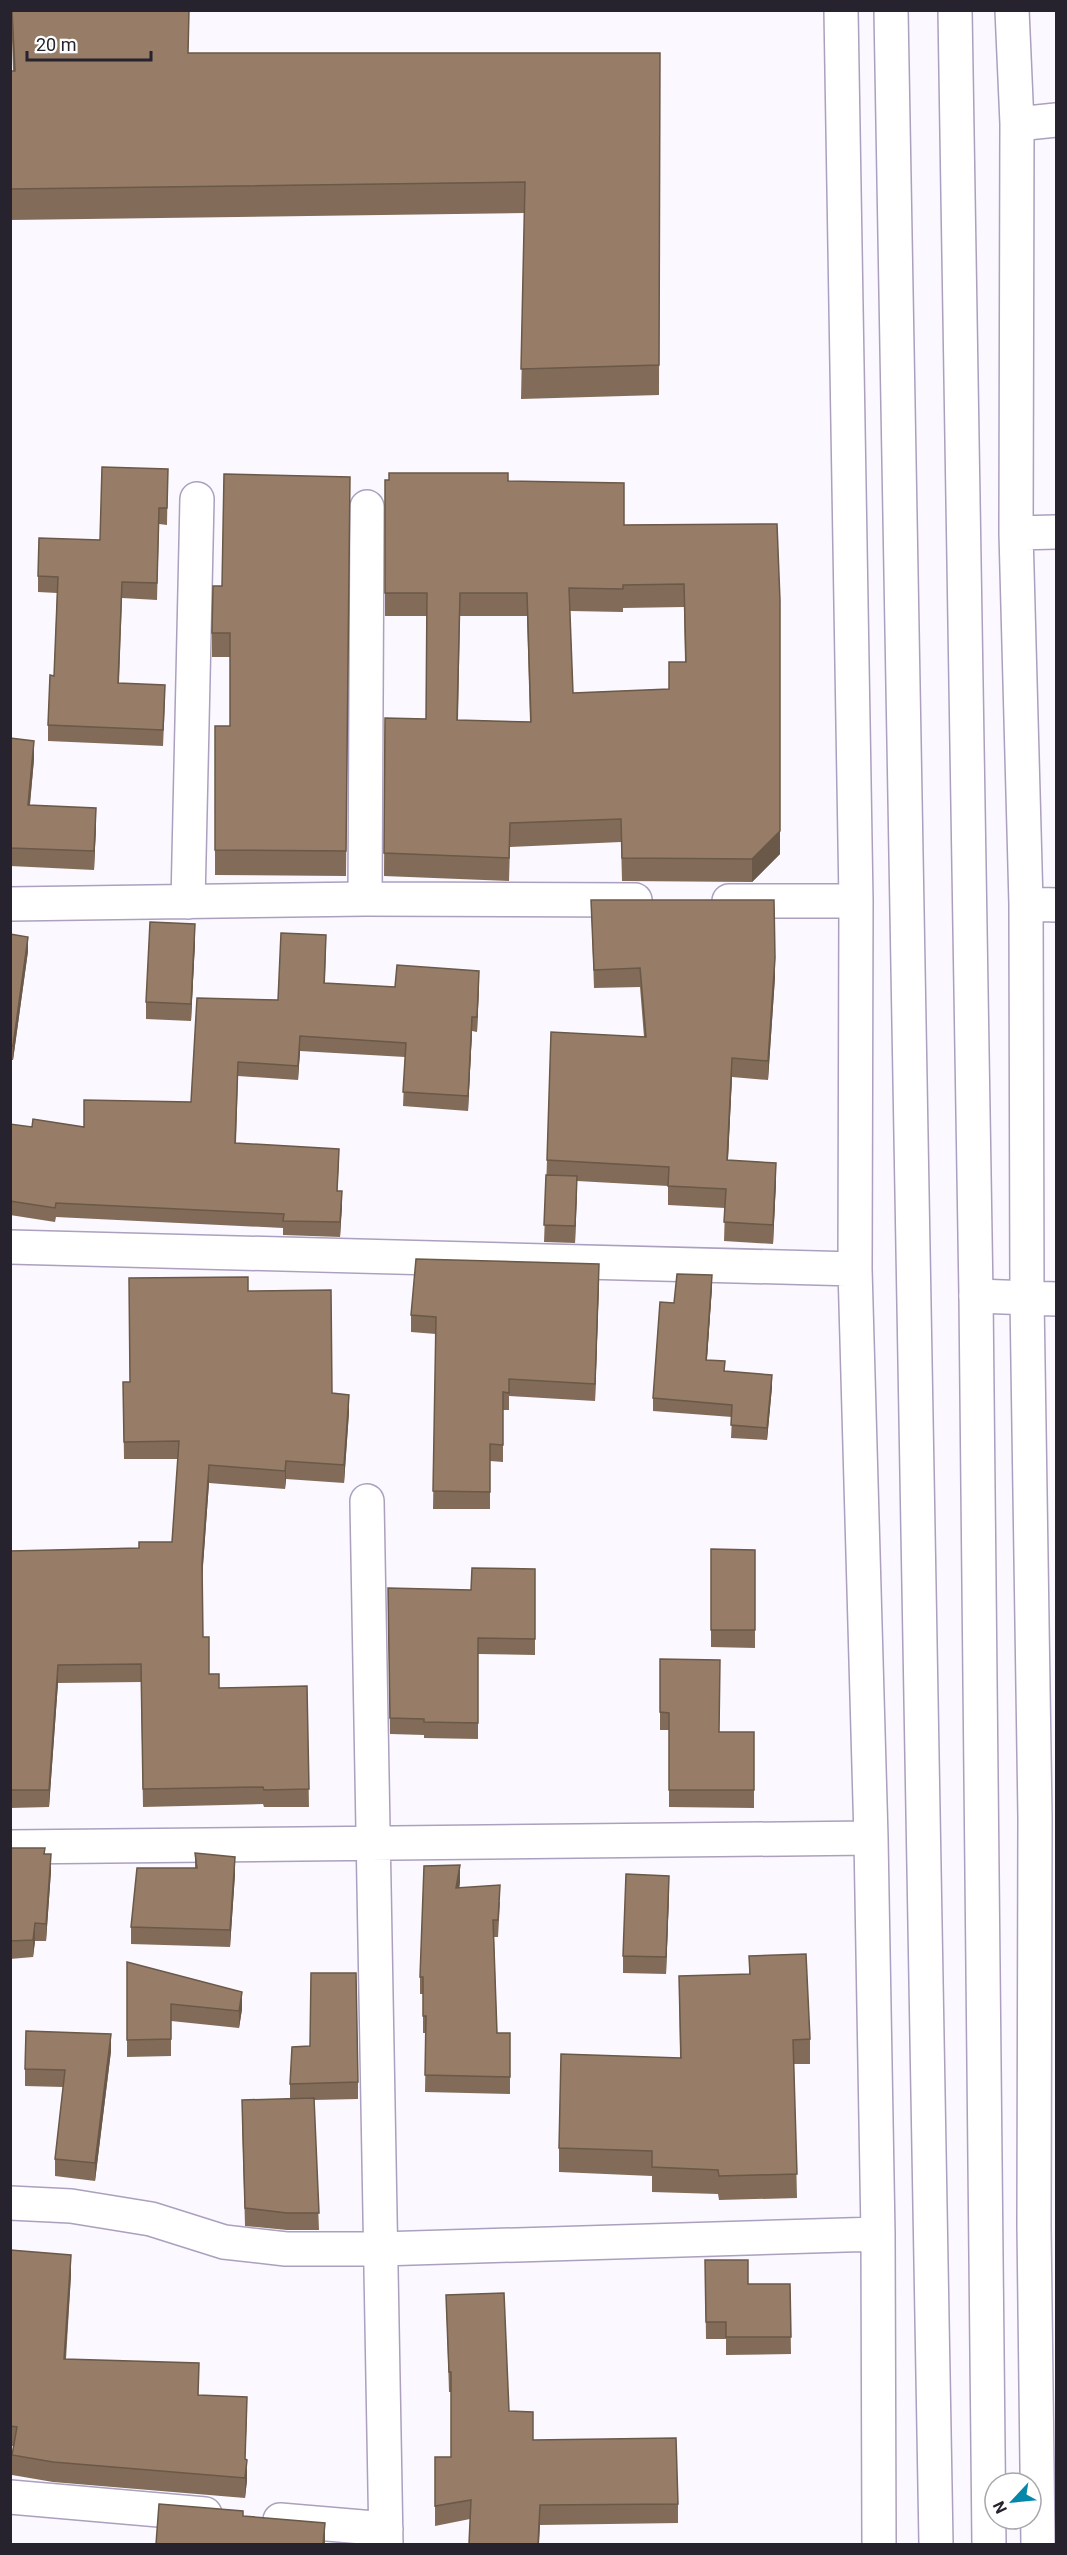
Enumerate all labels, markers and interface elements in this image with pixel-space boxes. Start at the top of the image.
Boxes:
scale bar [27,24,152,62]
text: 20 m [36,34,76,55]
north arrow [983,2471,1043,2531]
text: N [989,2498,1011,2517]

